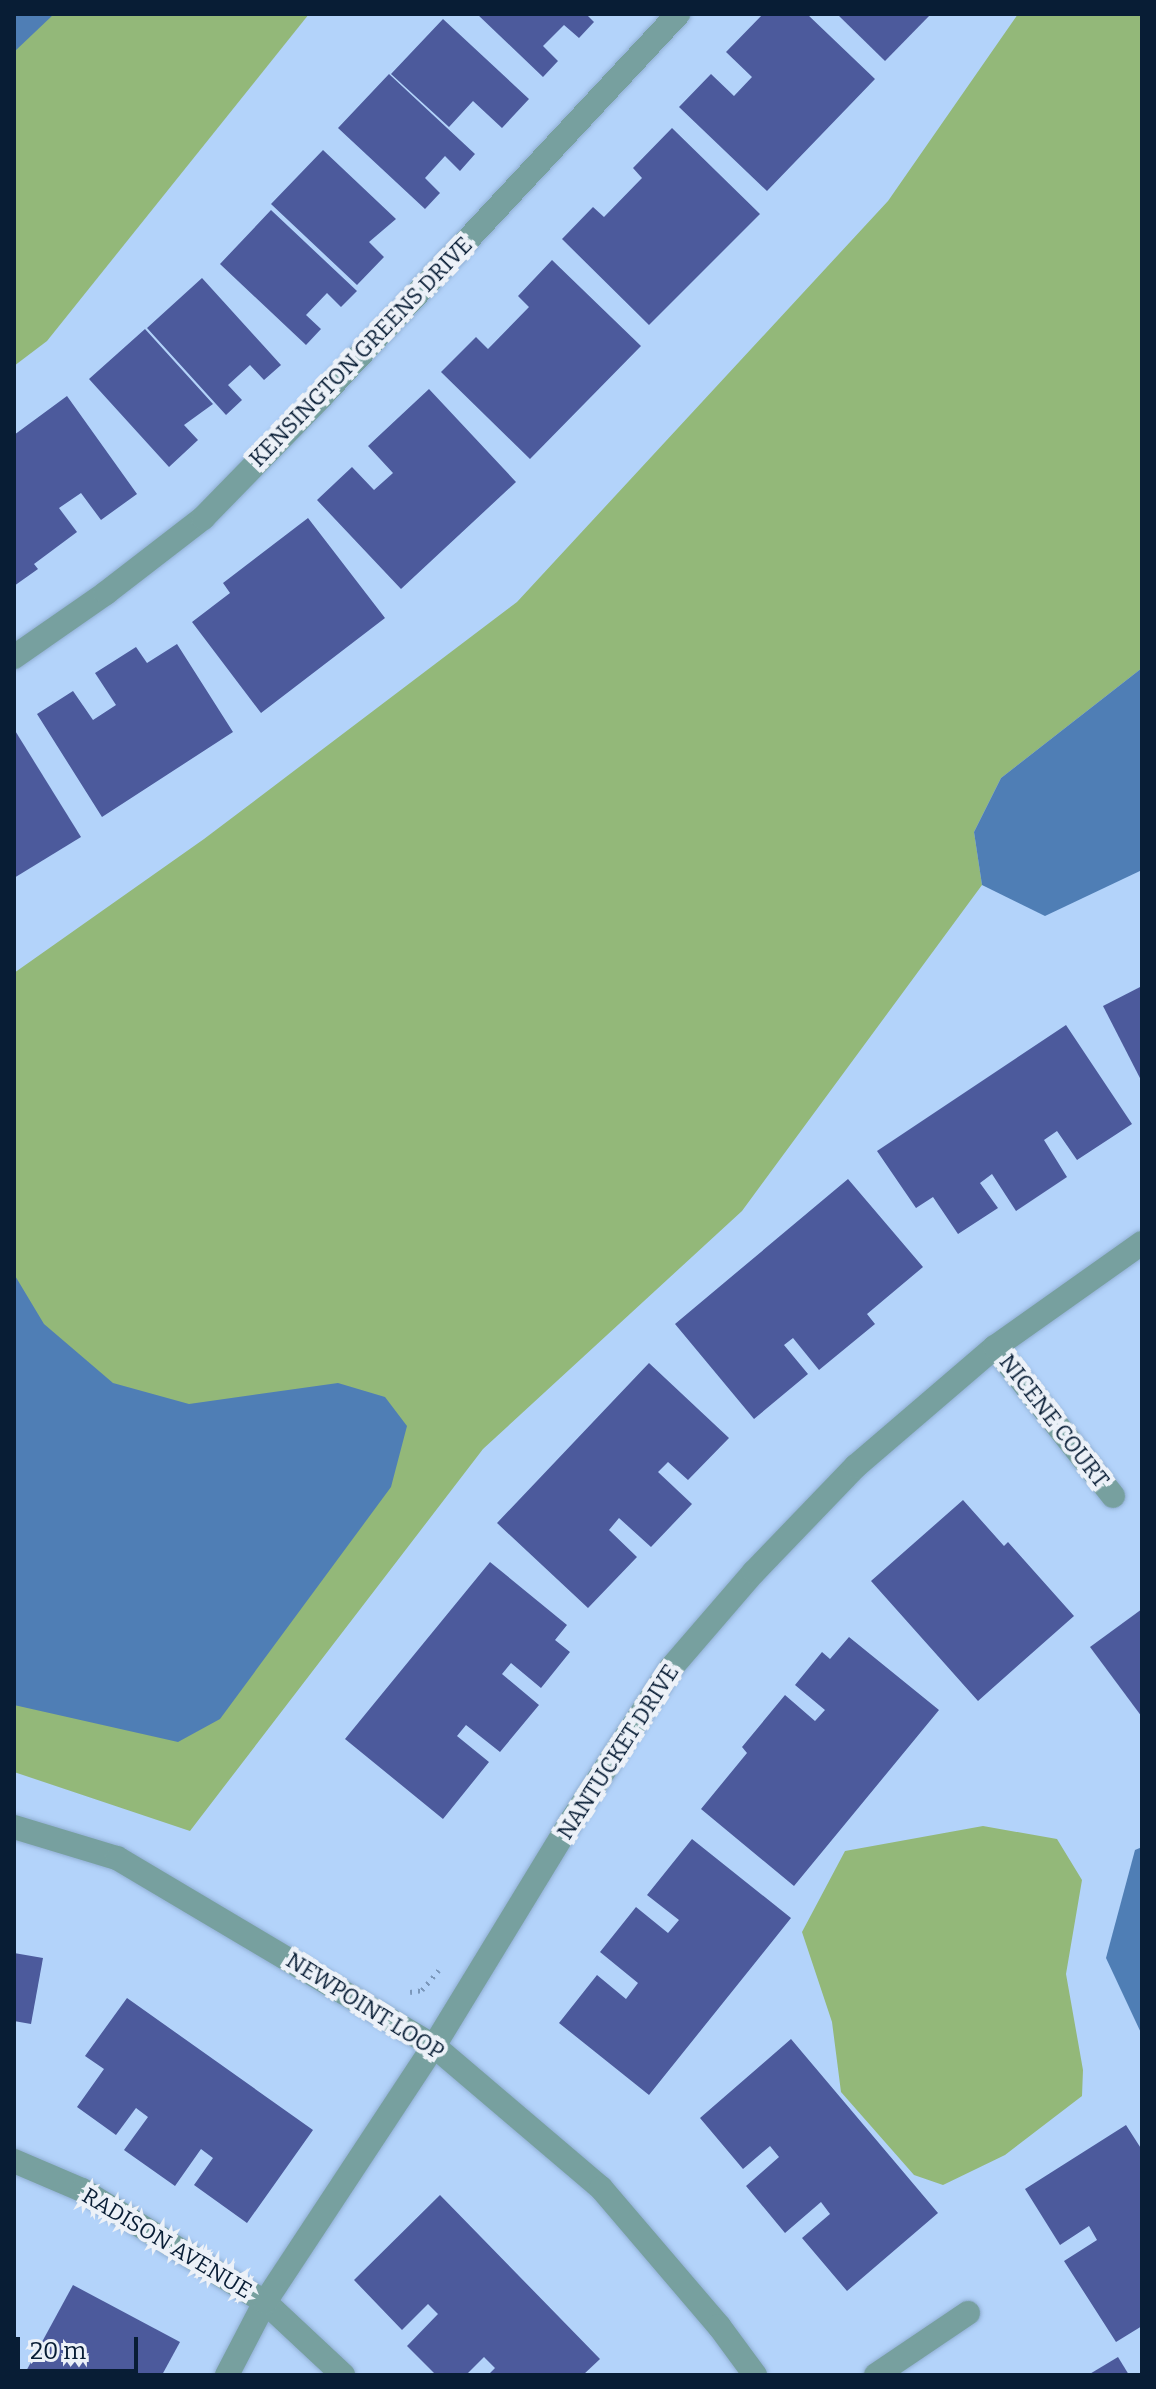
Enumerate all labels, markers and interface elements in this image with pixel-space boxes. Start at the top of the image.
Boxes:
street label: KENSINGTON GREENS DRIVE [244,232,478,472]
street label: NICENE COURT [994,1349,1114,1493]
street label: NANTUCKET DRIVE [552,1660,684,1844]
street label: NEWPOINT LOOP [281,1947,449,2065]
street label: RADISON AVENUE [78,2182,256,2304]
scale bar [20,2321,142,2371]
text: 20 m [30,2337,86,2365]

